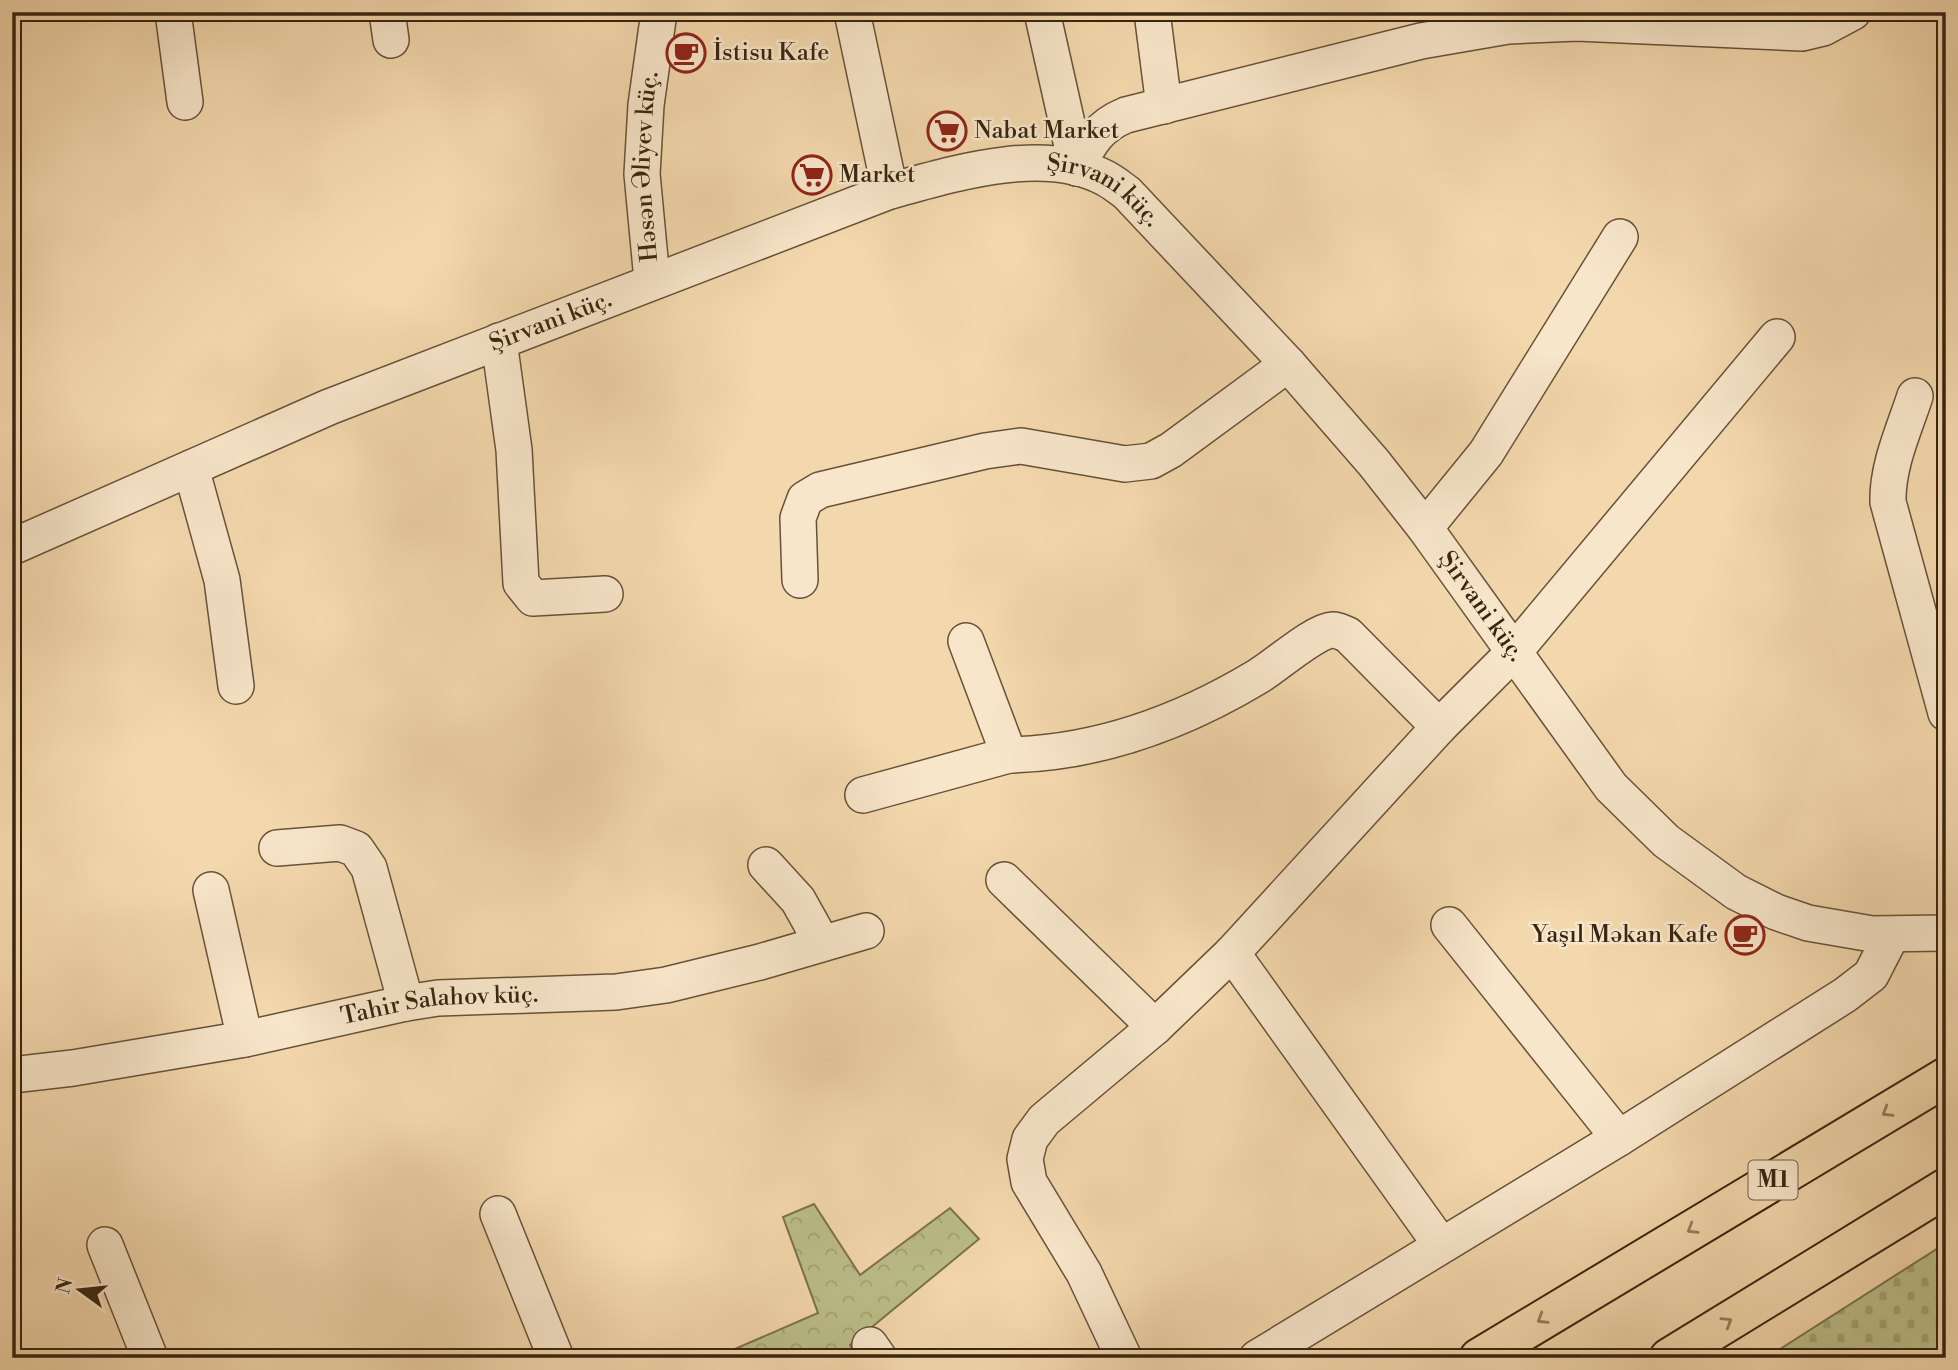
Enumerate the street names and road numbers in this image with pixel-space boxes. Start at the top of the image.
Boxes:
street label: Həsən Əliyev küç. [627,69,666,263]
street label: Şirvani küç. [1045,148,1166,234]
street label: Şirvani küç. [485,285,616,359]
street label: Şirvani küç. [1432,545,1531,667]
street label: Tahir Salahov küç. [338,980,539,1032]
road number: M1 [1748,1161,1798,1200]

